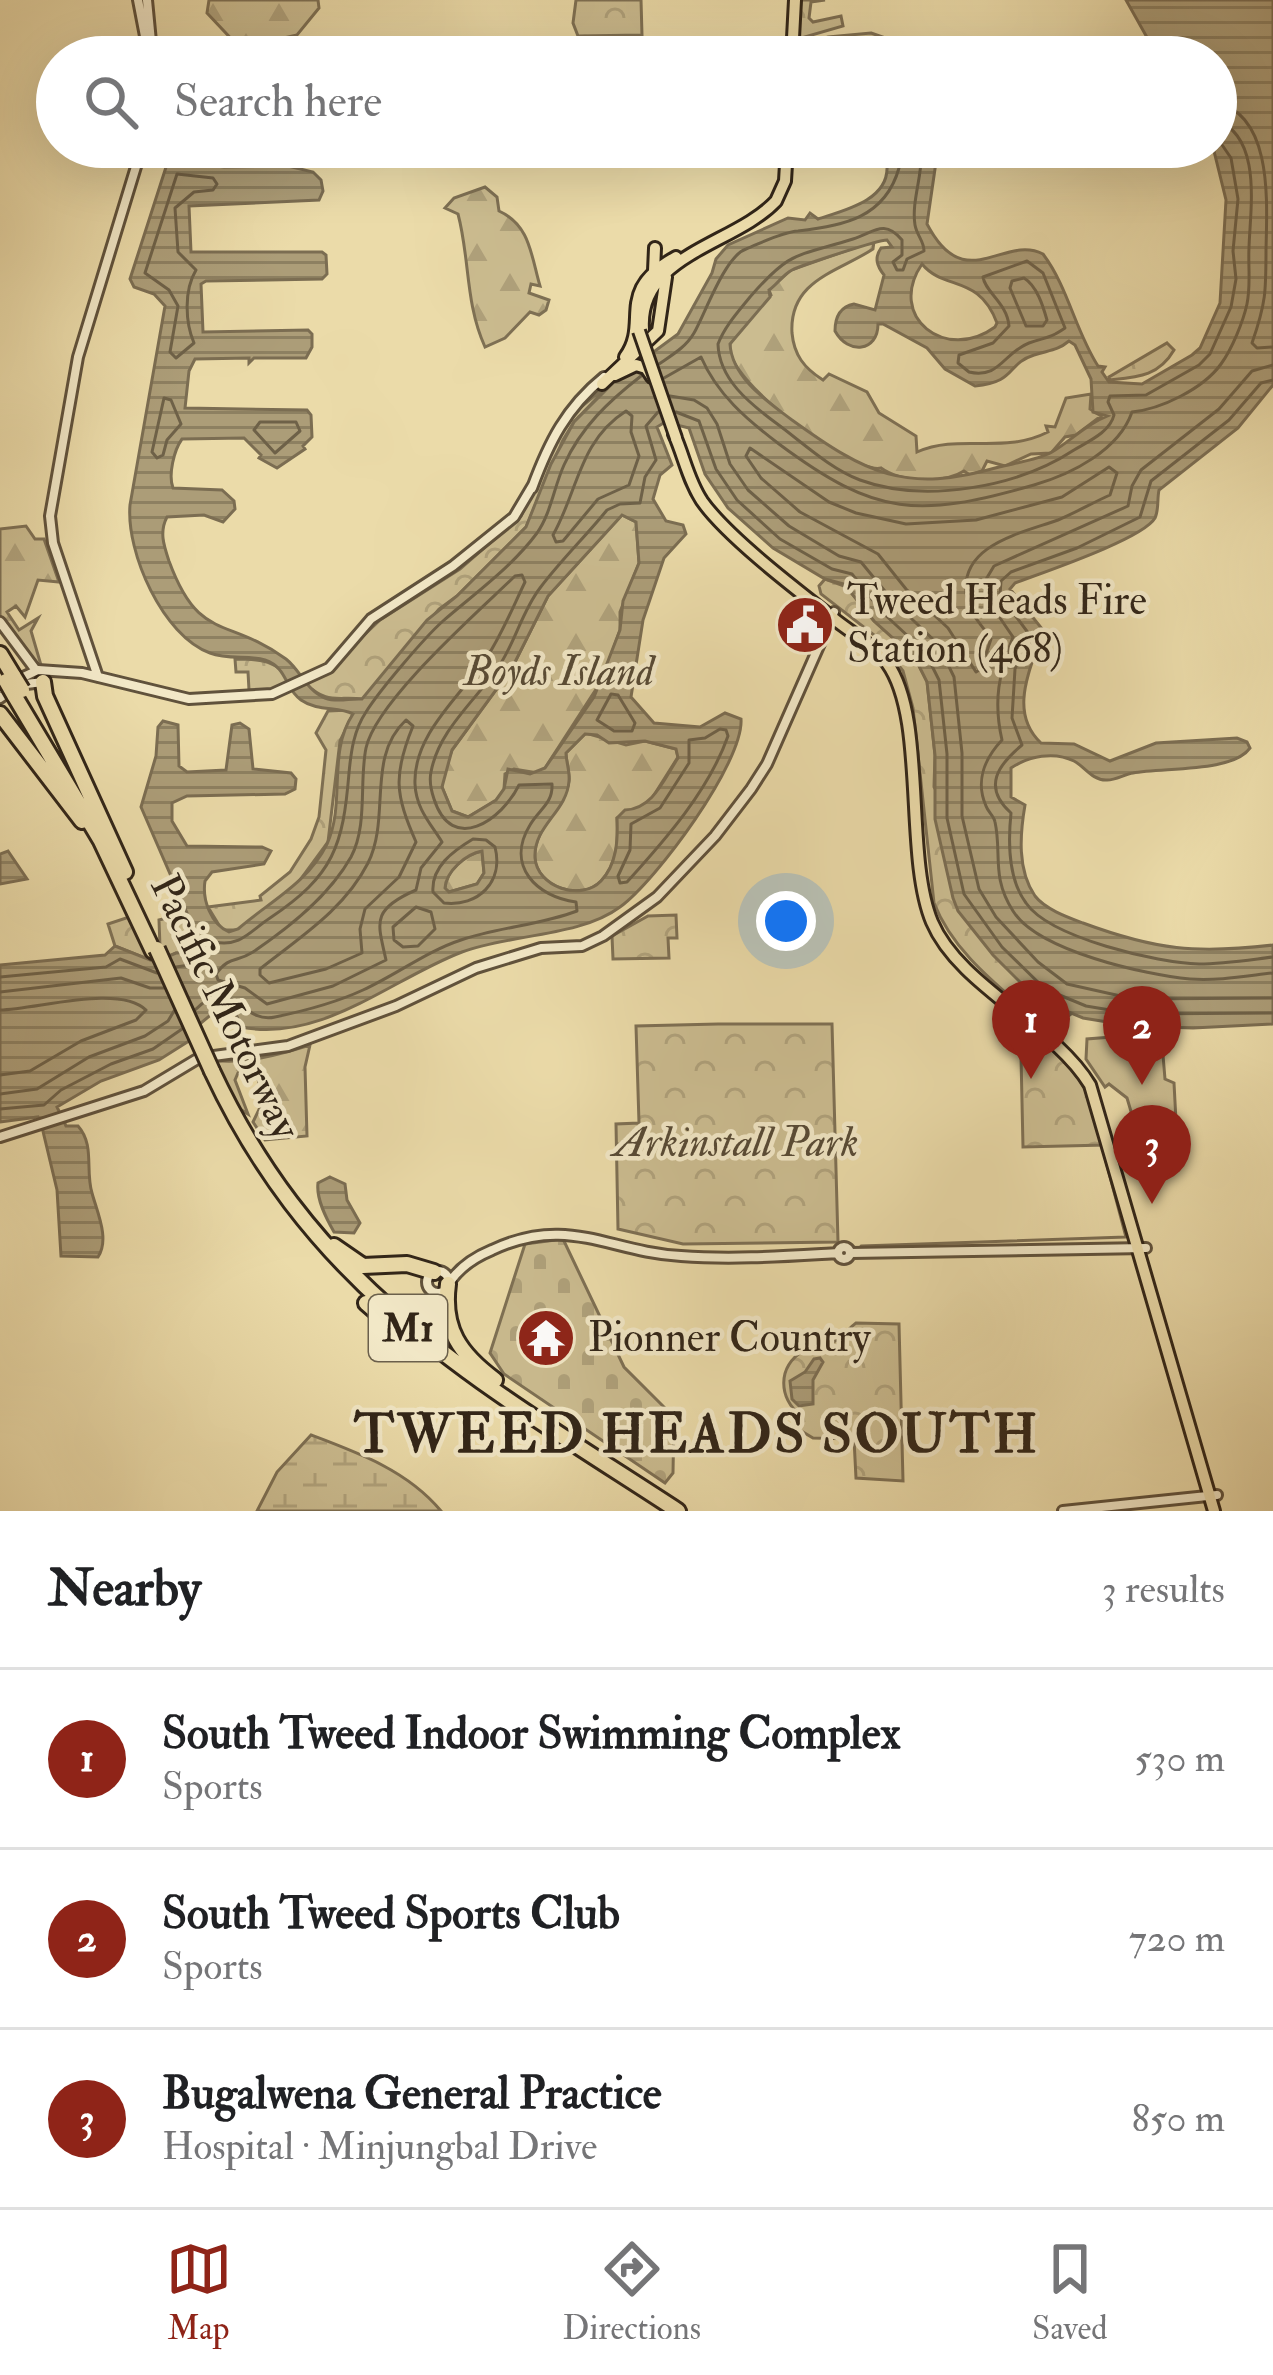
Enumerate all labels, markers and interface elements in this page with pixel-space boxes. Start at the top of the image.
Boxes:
search box [36,36,1237,168]
icon: search [78,69,144,135]
text: Search here [174,74,382,130]
place label: Tweed Heads Fire Station (468) [847,575,1147,675]
public building icon: Tweed Heads Fire Station (468) [774,594,836,656]
park label: Boyds Island [462,646,656,698]
street label: Pacific Motorway [138,866,312,1148]
your location [756,891,816,951]
pin: 1 [992,980,1070,1079]
pin: 2 [1103,986,1181,1085]
pin: 3 [1113,1105,1191,1204]
park label: Arkinstall Park [609,1117,859,1169]
road number: M1 [369,1295,447,1361]
temple icon: Pionner Country [515,1307,577,1369]
place label: Pionner Country [588,1312,871,1364]
district label: TWEED HEADS SOUTH [353,1401,1040,1469]
text: Nearby [48,1557,201,1621]
text: 3 results [1102,1565,1225,1614]
text: South Tweed Indoor Swimming Complex [162,1706,900,1762]
text: 1 [80,1734,94,1783]
text: 530 m [1134,1734,1225,1783]
text: Sports [162,1762,263,1811]
text: South Tweed Sports Club [162,1886,620,1942]
text: 2 [77,1914,97,1963]
text: 720 m [1129,1914,1225,1963]
text: Sports [162,1942,263,1991]
text: Bugalwena General Practice [162,2066,662,2122]
text: 3 [80,2094,94,2143]
text: 850 m [1131,2094,1225,2143]
text: Hospital · Minjungbal Drive [162,2122,597,2171]
tab: Map [166,2236,232,2349]
tab: Directions [563,2236,701,2349]
tab: Saved [1032,2236,1107,2349]

